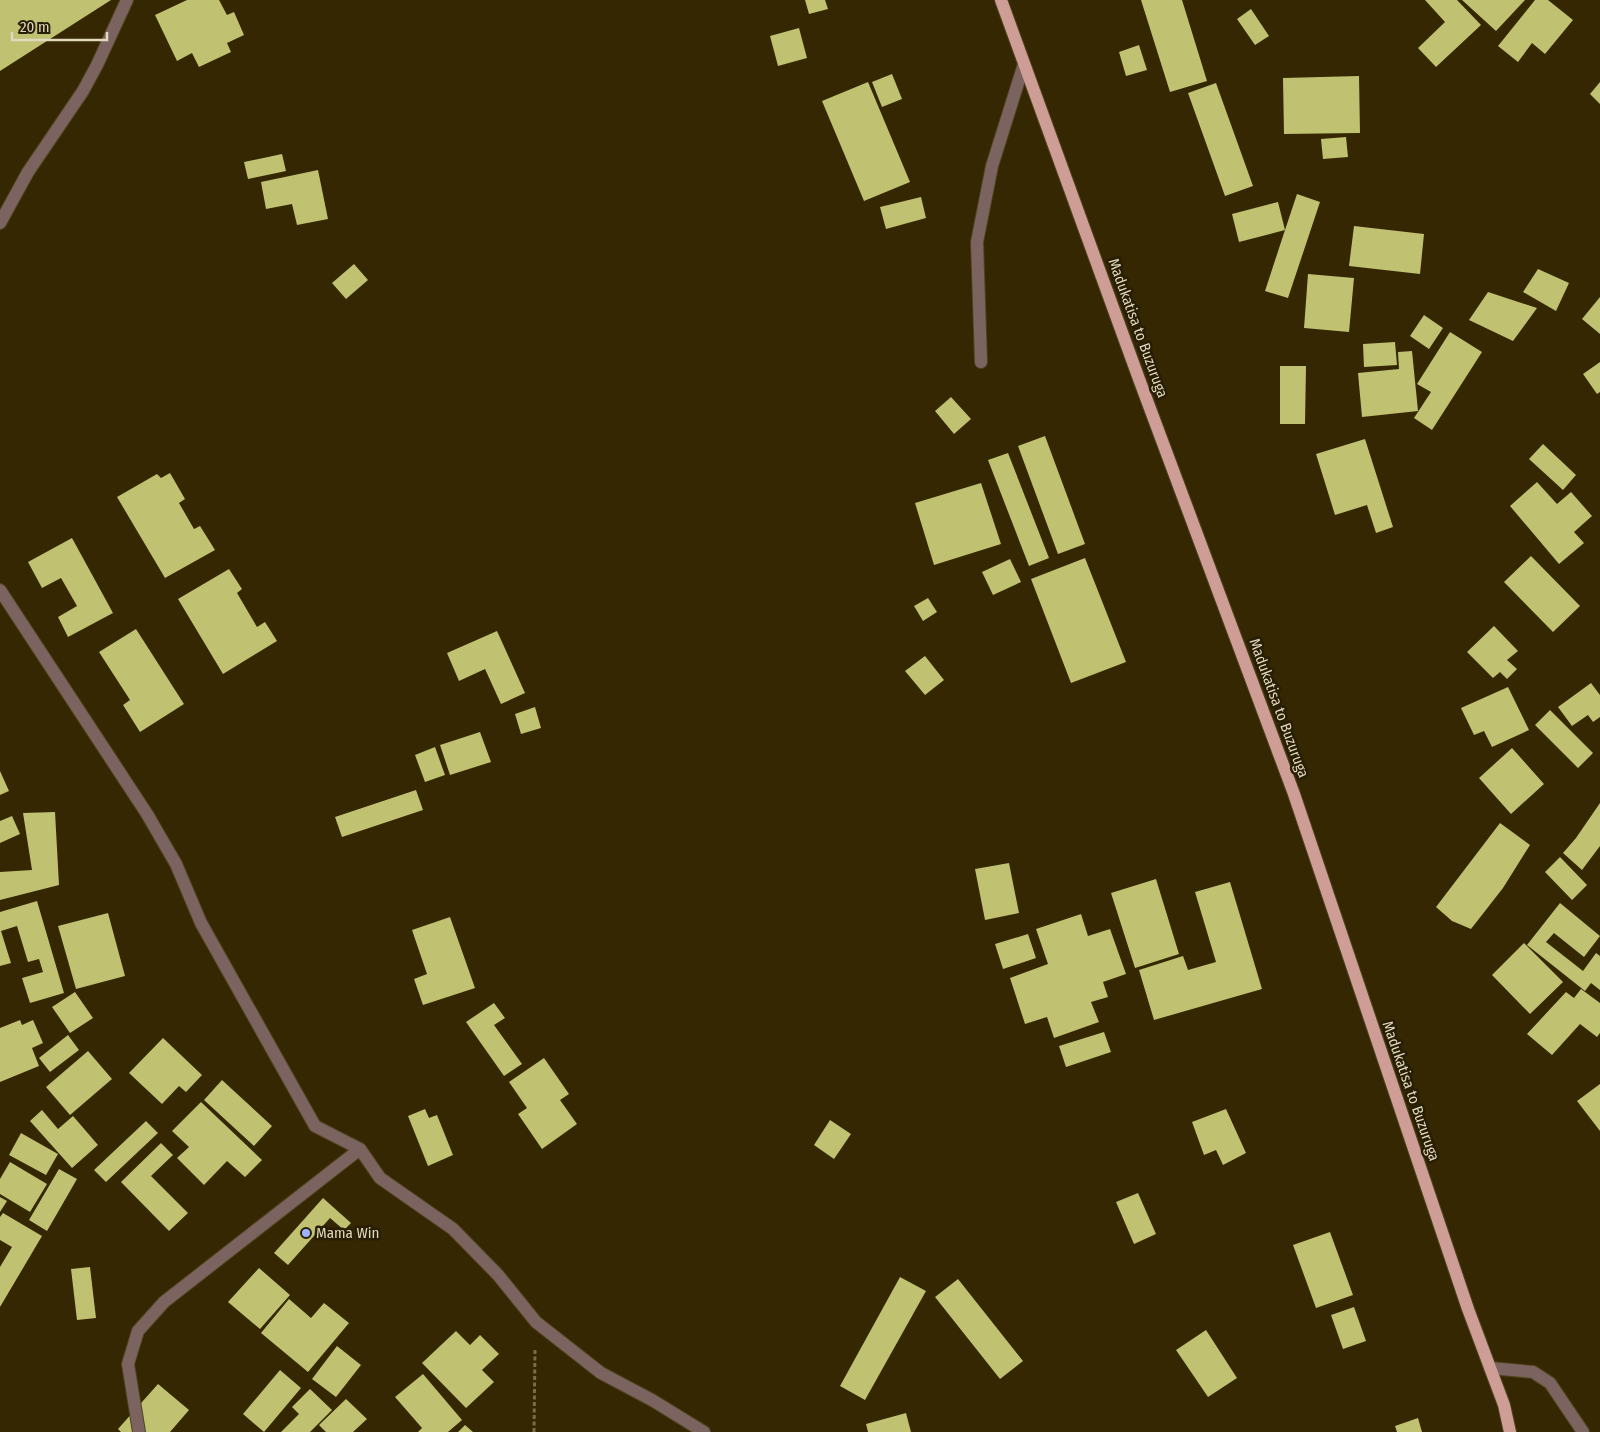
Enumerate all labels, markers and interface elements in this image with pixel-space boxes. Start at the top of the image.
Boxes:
scale bar [12,10,108,42]
text: 20 m [20,18,50,36]
street label: Madukatisa to Buzuruga [1104,256,1172,400]
street label: Madukatisa to Buzuruga [1245,636,1313,780]
street label: Madukatisa to Buzuruga [1379,1019,1443,1163]
place label: Mama Win [316,1224,379,1242]
marker: Mama Win [300,1227,312,1239]

